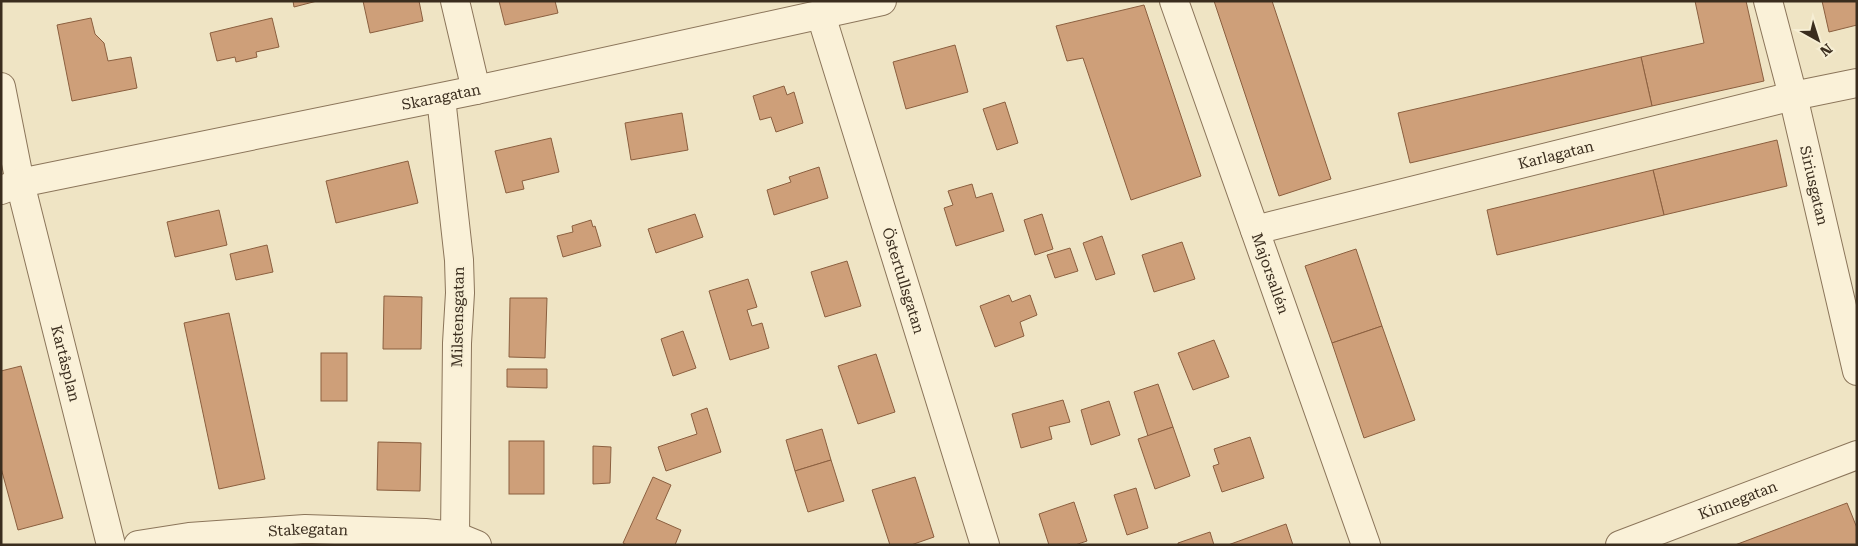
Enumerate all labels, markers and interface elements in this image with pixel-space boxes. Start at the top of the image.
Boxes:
north arrow [1793,15,1843,65]
text: N [1817,40,1835,60]
street label: Skaragatan [400,80,483,114]
street label: Karlagatan [1516,137,1596,173]
street label: Siriusgatan [1796,144,1832,227]
street label: Östertullsgatan [878,225,928,336]
street label: Majorsallén [1248,231,1293,317]
street label: Milstensgatan [448,266,468,368]
street label: Kartåsplan [47,323,84,404]
street label: Kinnegatan [1696,477,1780,523]
street label: Stakegatan [268,520,349,541]

